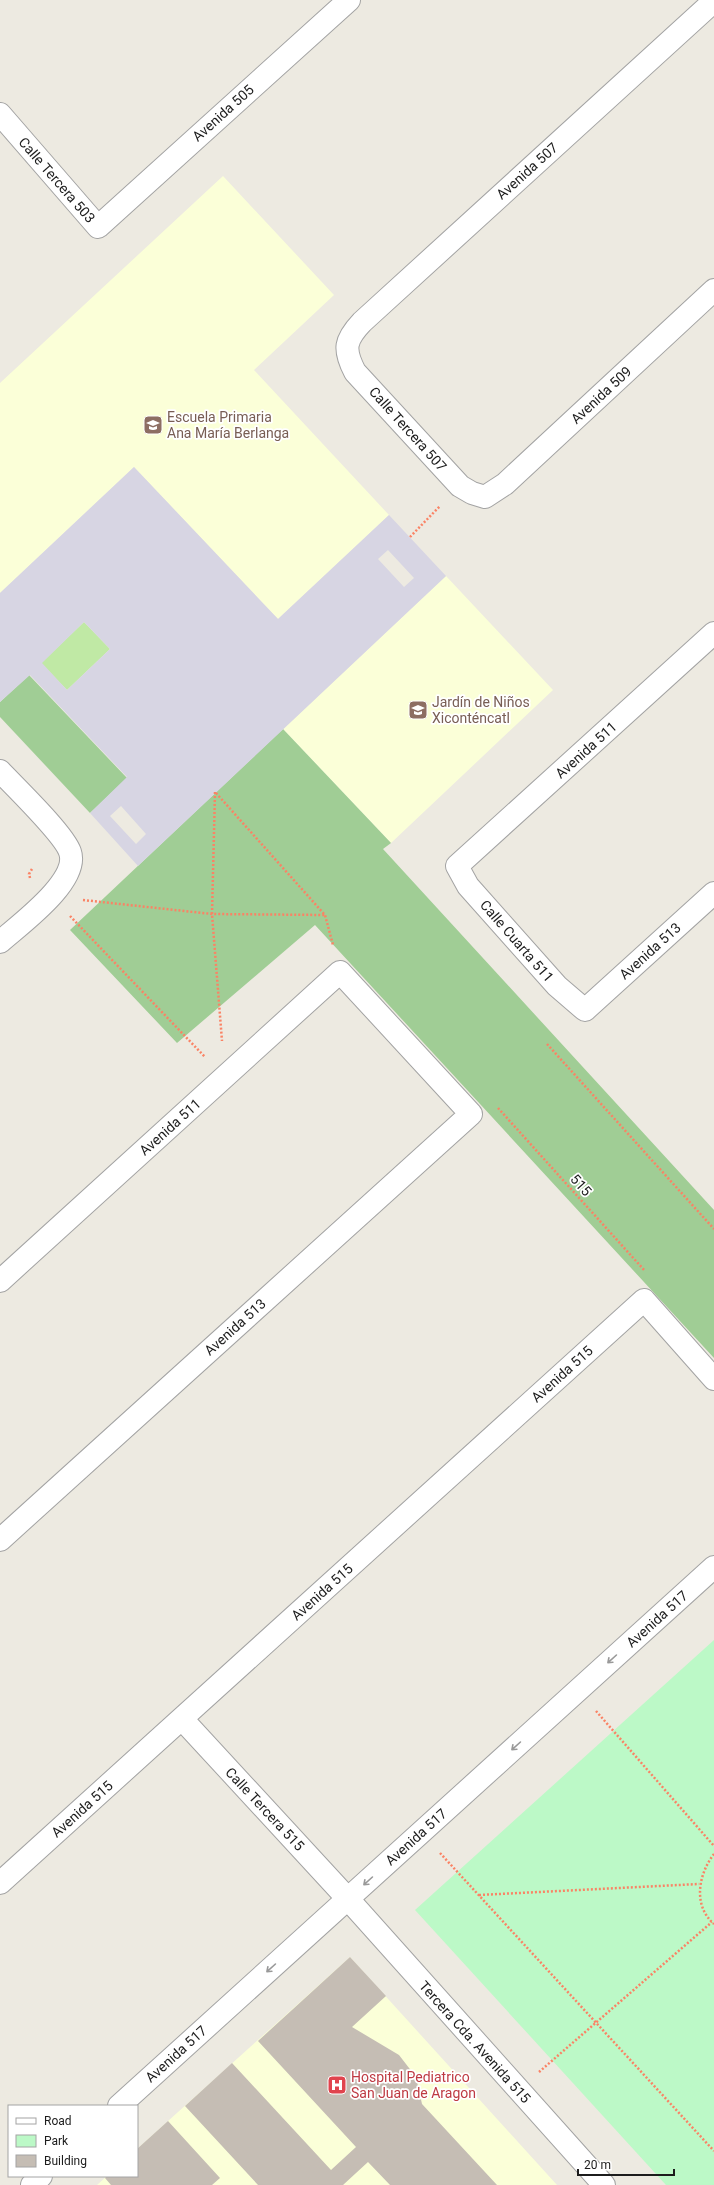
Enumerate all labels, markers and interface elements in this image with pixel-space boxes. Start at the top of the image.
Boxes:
street label: Avenida 505 [189,81,257,145]
street label: Calle Tercera 503 [16,134,98,226]
street label: Avenida 507 [493,139,561,203]
street label: Avenida 509 [568,363,634,427]
street label: Calle Tercera 507 [366,384,450,474]
place label: Escuela Primaria Ana María Berlanga [167,409,289,441]
school or university icon: Escuela Primaria Ana María Berlanga [142,414,164,436]
place label: Jardín de Niños Xiconténcatl [432,694,530,726]
school or university icon: Jardín de Niños Xiconténcatl [407,699,429,721]
street label: Avenida 511 [552,718,620,782]
street label: Calle Cuarta 511 [477,897,557,985]
street label: Avenida 513 [616,919,684,983]
street label: Avenida 511 [136,1095,204,1159]
street label: 515 [567,1171,595,1199]
street label: Avenida 513 [201,1295,269,1359]
street label: Avenida 515 [528,1342,596,1406]
street label: Avenida 515 [288,1560,356,1624]
street label: Avenida 517 [623,1587,691,1651]
one-way arrow [608,1654,618,1663]
one-way arrow [511,1742,521,1751]
street label: Calle Tercera 515 [222,1764,308,1854]
street label: Avenida 515 [48,1777,116,1841]
street label: Avenida 517 [382,1805,450,1869]
one-way arrow [363,1876,373,1885]
one-way arrow [266,1963,277,1972]
street label: Tercera Cda. Avenida 515 [416,1978,534,2106]
street label: Avenida 517 [142,2022,210,2086]
place label: Hospital Pediatrico San Juan de Aragon [351,2069,476,2101]
hospital icon: Hospital Pediatrico San Juan de Aragon [326,2074,348,2096]
legend [8,2105,138,2177]
text: Road [44,2114,72,2128]
text: Park [44,2134,69,2148]
scale bar [578,2151,674,2177]
text: Building [44,2154,87,2168]
text: 20 m [584,2158,611,2172]

